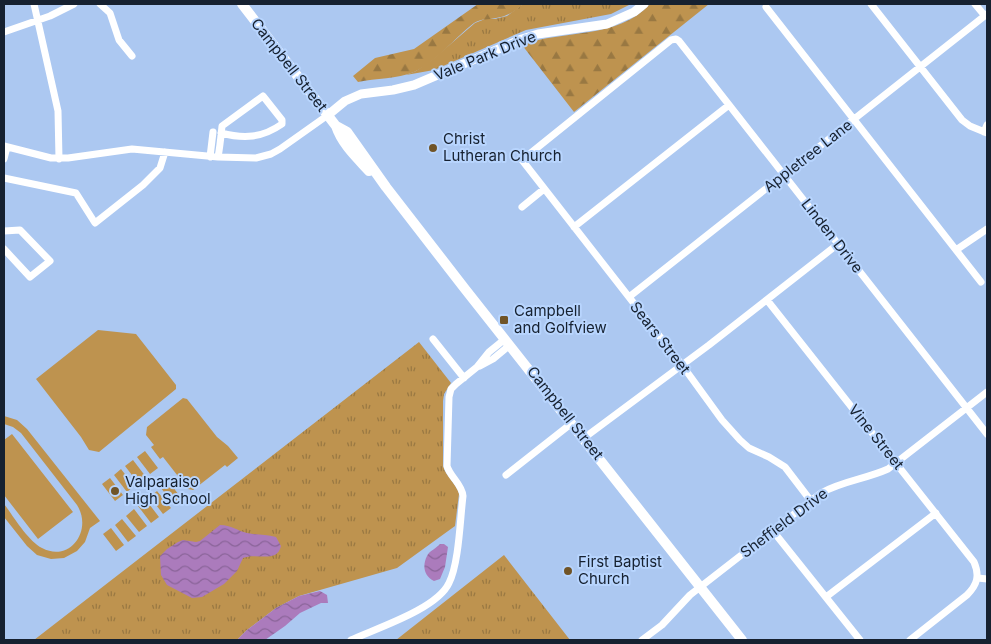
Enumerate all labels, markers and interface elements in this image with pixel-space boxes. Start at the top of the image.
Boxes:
street label: Campbell Street [247,14,332,115]
street label: Vale Park Drive [431,26,539,85]
street label: Appletree Lane [759,115,856,196]
place label: Christ Lutheran Church [443,129,562,165]
marker: Christ Lutheran Church [427,142,439,154]
street label: Linden Drive [797,195,867,277]
street label: Sears Street [626,298,695,378]
place label: Campbell and Golfview [514,301,607,337]
marker: Campbell and Golfview [498,314,510,326]
street label: Campbell Street [523,362,608,463]
street label: Vine Street [844,400,908,473]
place label: Valparaiso High School [125,472,211,508]
street label: Sheffield Drive [736,484,831,562]
marker: Valparaiso High School [109,485,121,497]
place label: First Baptist Church [578,552,662,588]
marker: First Baptist Church [562,565,574,577]

